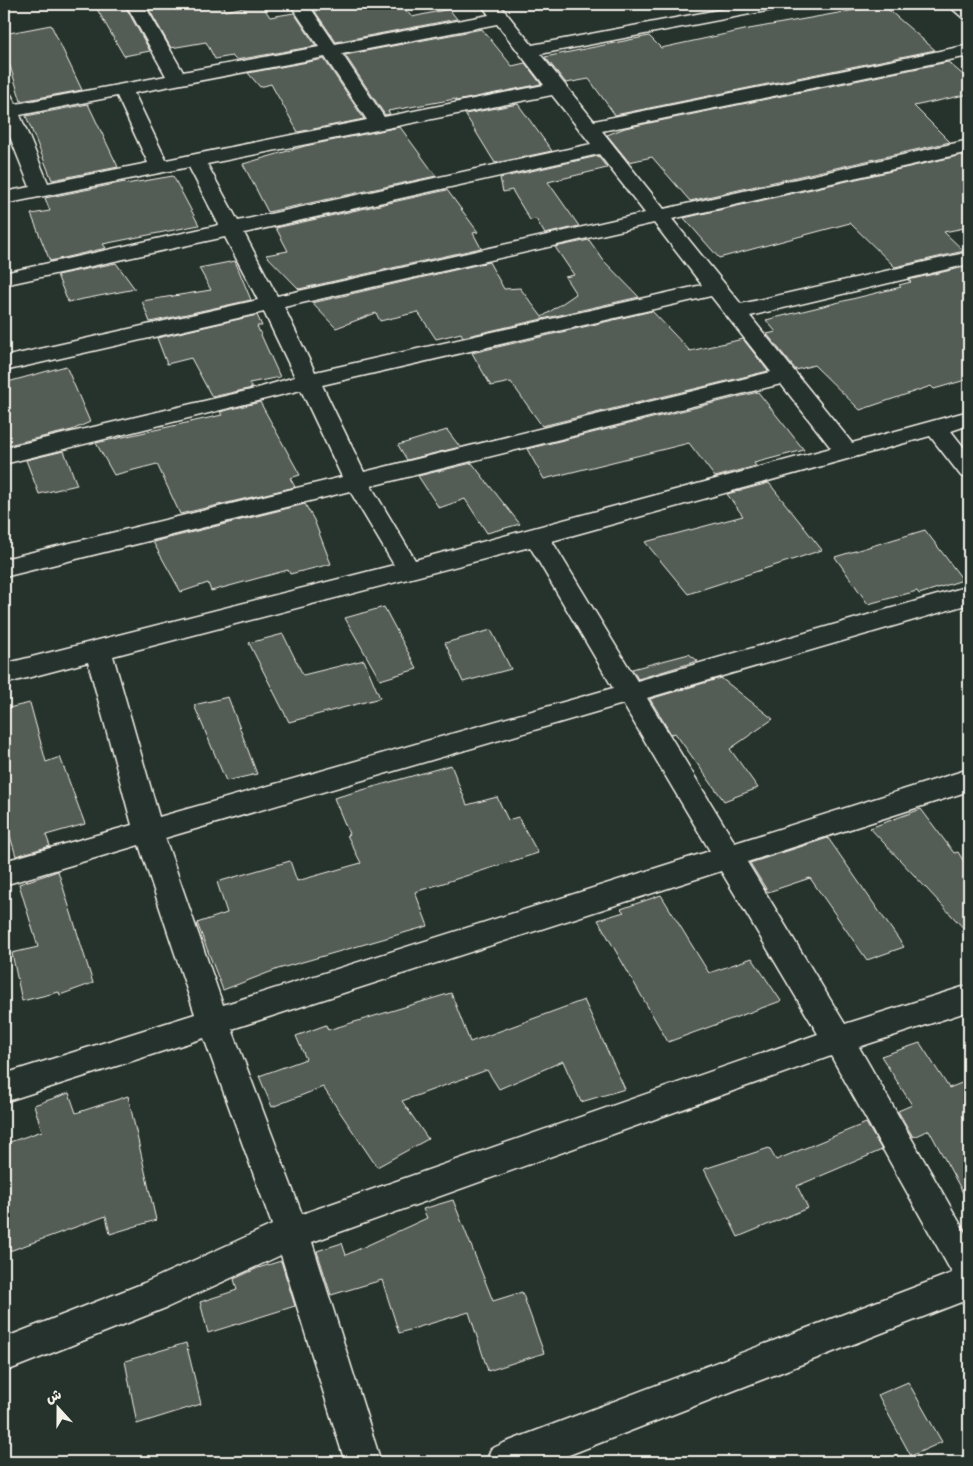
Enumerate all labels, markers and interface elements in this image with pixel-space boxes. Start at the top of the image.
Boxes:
north arrow [32,1384,82,1434]
text: ش [43,1386,64,1408]

